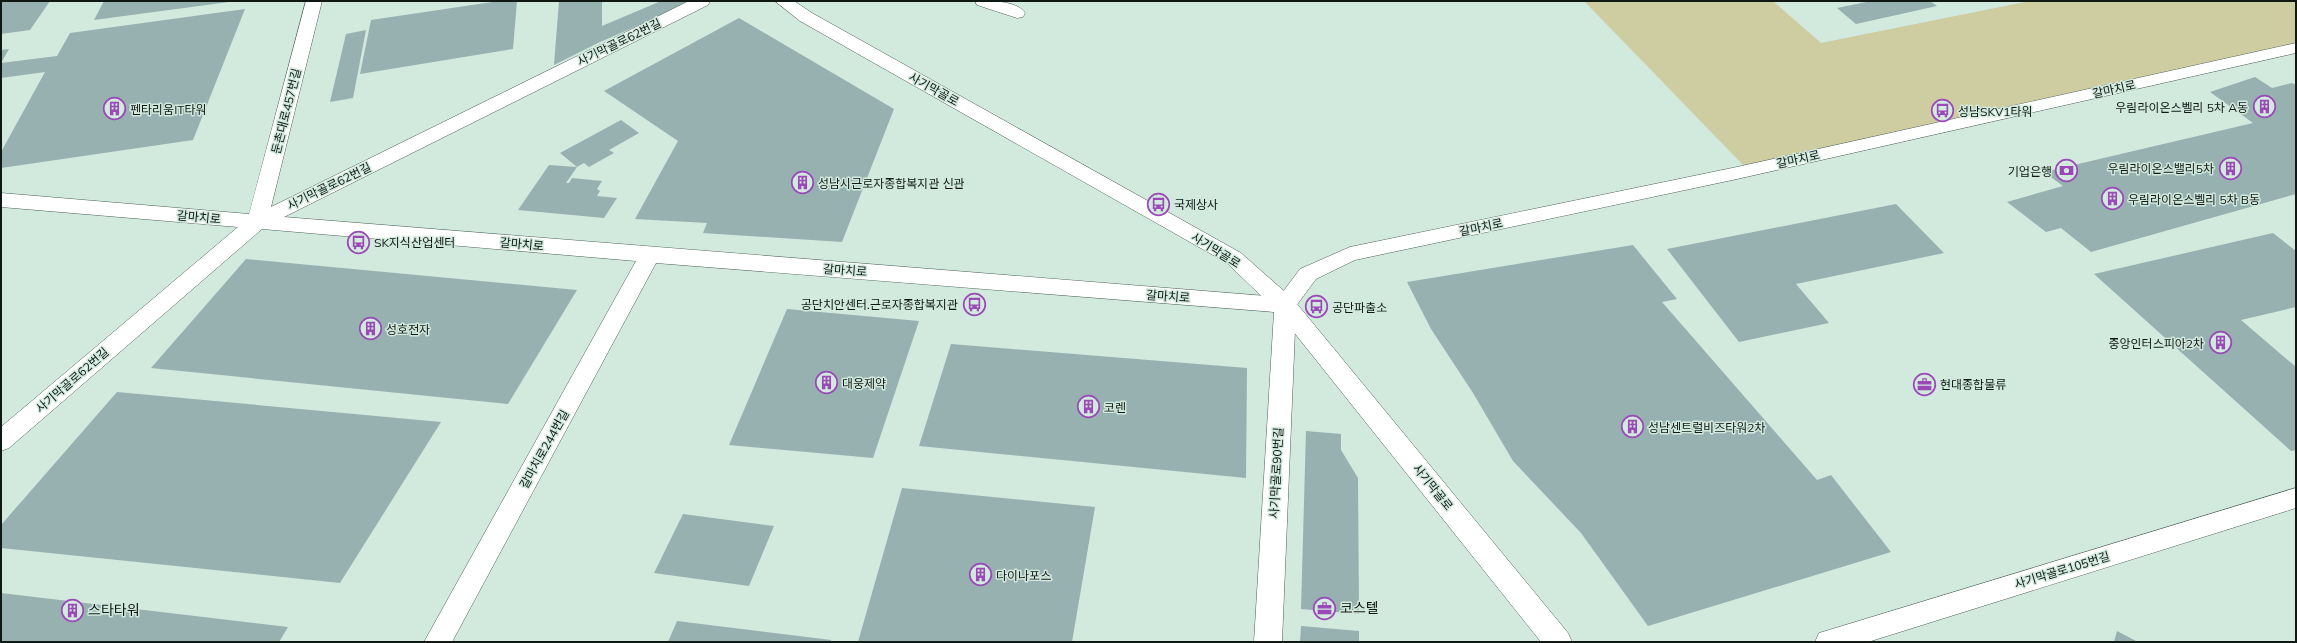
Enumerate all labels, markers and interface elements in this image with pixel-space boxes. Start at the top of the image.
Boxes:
street label: 사기막골로62번길 [575,15,663,69]
street label: 둔촌대로457번길 [268,67,304,155]
street label: 사기막골로 [906,69,962,109]
street label: 갈마치로 [2091,77,2137,101]
building icon: 우림라이온스벨리 5차 A동 [2251,94,2277,120]
building icon: 펜타리움IT타워 [102,96,128,122]
bus stop icon: 성남SKV1타워 [1930,98,1956,124]
place label: 우림라이온스벨리 5차 A동 [2115,100,2248,115]
place label: 펜타리움IT타워 [130,102,207,117]
place label: 성남SKV1타워 [1958,104,2033,119]
street label: 갈마치로 [1775,147,1821,171]
building icon: 우림라이온스밸리5차 [2217,155,2243,181]
bank icon: 기업은행 [2054,158,2080,184]
street label: 사기막골로62번길 [285,159,373,213]
place label: 우림라이온스밸리5차 [2107,161,2214,176]
place label: 기업은행 [2008,164,2052,179]
building icon: 성남시근로자종합복지관 신관 [790,170,816,196]
place label: 성남시근로자종합복지관 신관 [818,176,965,191]
building icon: 우림라이온스벨리 5차 B동 [2099,186,2125,212]
bus stop icon: 국제상사 [1145,191,1171,217]
place label: 우림라이온스벨리 5차 B동 [2128,192,2260,207]
place label: 국제상사 [1174,197,1218,212]
street label: 갈마치로 [176,208,222,226]
street label: 갈마치로 [1458,215,1504,239]
bus stop icon: SK지식산업센터 [346,229,372,255]
street label: 사기막골로 [1189,229,1243,271]
place label: SK지식산업센터 [374,235,455,250]
street label: 갈마치로 [499,235,545,253]
street label: 갈마치로 [822,261,868,279]
street label: 갈마치로 [1145,287,1191,305]
bus stop icon: 공단치안센터.근로자종합복지관 [961,291,987,317]
bus stop icon: 공단파출소 [1303,294,1329,320]
place label: 공단치안센터.근로자종합복지관 [801,297,958,312]
place label: 공단파출소 [1332,300,1387,315]
building icon: 성호전자 [357,316,383,342]
place label: 성호전자 [386,322,430,337]
building icon: 중앙인터스피아2차 [2207,330,2233,356]
place label: 중앙인터스피아2차 [2108,336,2204,351]
street label: 사기막골로62번길 [32,344,112,416]
building icon: 대웅제약 [814,370,840,396]
office icon: 현대종합물류 [1912,371,1938,397]
place label: 대웅제약 [842,376,886,391]
place label: 현대종합물류 [1940,377,2006,392]
building icon: 코렌 [1076,394,1102,420]
place label: 코렌 [1104,400,1126,415]
street label: 갈마치로244번길 [516,407,572,491]
building icon: 성남센트럴비즈타워2차 [1619,414,1645,440]
place label: 성남센트럴비즈타워2차 [1648,420,1766,435]
street label: 사기막골로90번길 [1266,427,1286,519]
street label: 사기막골로 [1410,461,1456,513]
street label: 사기막골로105번길 [2013,548,2111,592]
building icon: 다이나포스 [967,562,993,588]
place label: 다이나포스 [996,568,1051,583]
office icon: 코스텔 [1311,595,1337,621]
building icon: 스타타워 [60,597,86,623]
place label: 코스텔 [1340,599,1379,617]
place label: 스타타워 [88,601,140,619]

